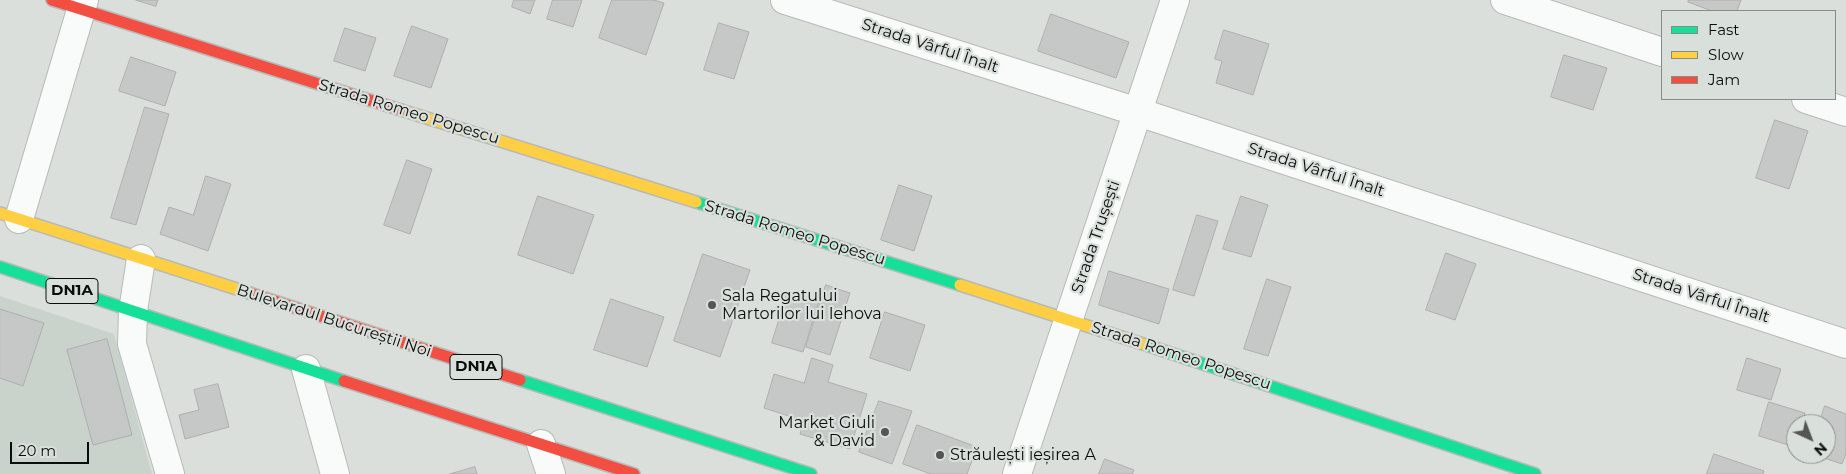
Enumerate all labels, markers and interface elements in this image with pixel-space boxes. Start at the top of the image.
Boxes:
legend [1661,10,1836,100]
street label: Strada Vârful Înalt [859,15,1001,77]
text: Fast [1708,20,1739,39]
text: Slow [1708,45,1744,64]
text: Jam [1708,70,1740,89]
street label: Strada Romeo Popescu [316,75,502,149]
street label: Strada Vârful Înalt [1245,139,1387,201]
street label: Strada Trușești [1068,178,1124,296]
street label: Strada Romeo Popescu [702,196,888,270]
street label: Strada Vârful Înalt [1630,265,1772,327]
road number: DN1A [46,278,98,304]
street label: Bulevardul Bucureștii Noi [234,280,434,362]
place label: Sala Regatului Martorilor lui Iehova [722,286,882,324]
marker: Sala Regatului Martorilor lui Iehova [706,299,718,311]
street label: Strada Romeo Popescu [1089,318,1273,394]
road number: DN1A [450,354,502,380]
place label: Market Giuli & David [778,413,875,451]
north arrow [1786,414,1836,464]
marker: Market Giuli & David [879,426,891,438]
scale bar [12,432,91,464]
text: N [1810,439,1831,460]
text: 20 m [18,441,56,460]
place label: Străulești ieșirea A [950,445,1096,465]
marker: Străulești ieșirea A [934,449,946,461]

